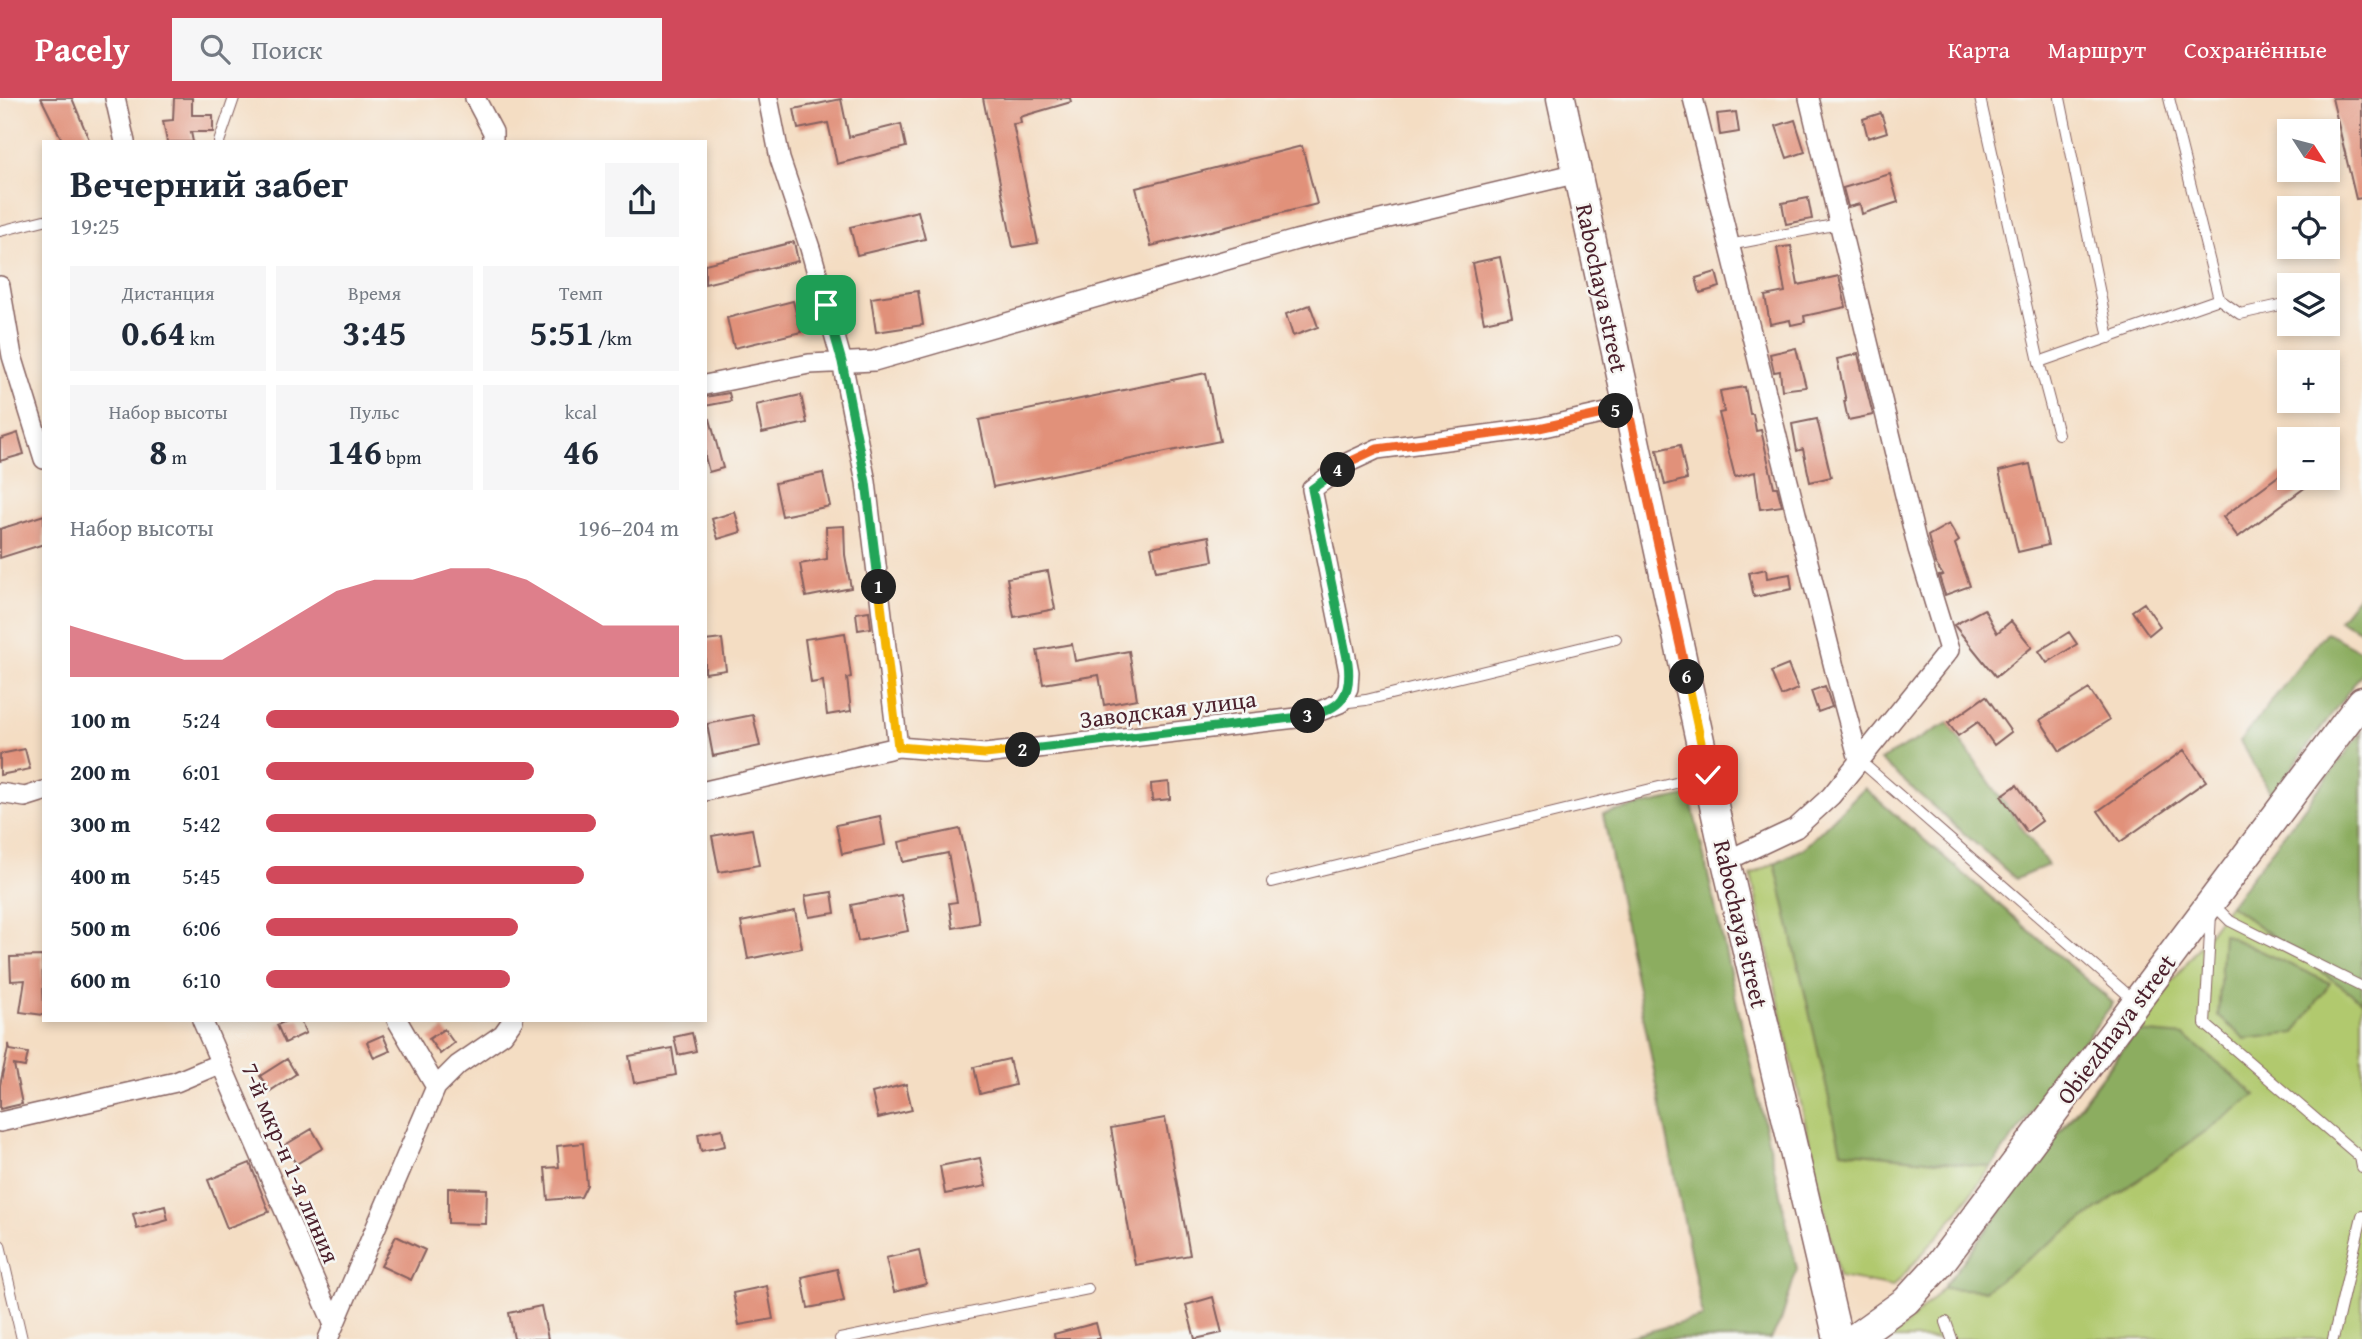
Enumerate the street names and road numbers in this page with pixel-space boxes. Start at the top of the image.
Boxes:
street label: Rabochaya street [1567,200,1637,376]
street label: Заводская улица [1078,681,1259,737]
street label: Rabochaya street [1705,836,1777,1012]
street label: Obiezdnaya street [2048,946,2184,1111]
street label: 7-й мкр-н 1-я линия [233,1057,349,1269]

